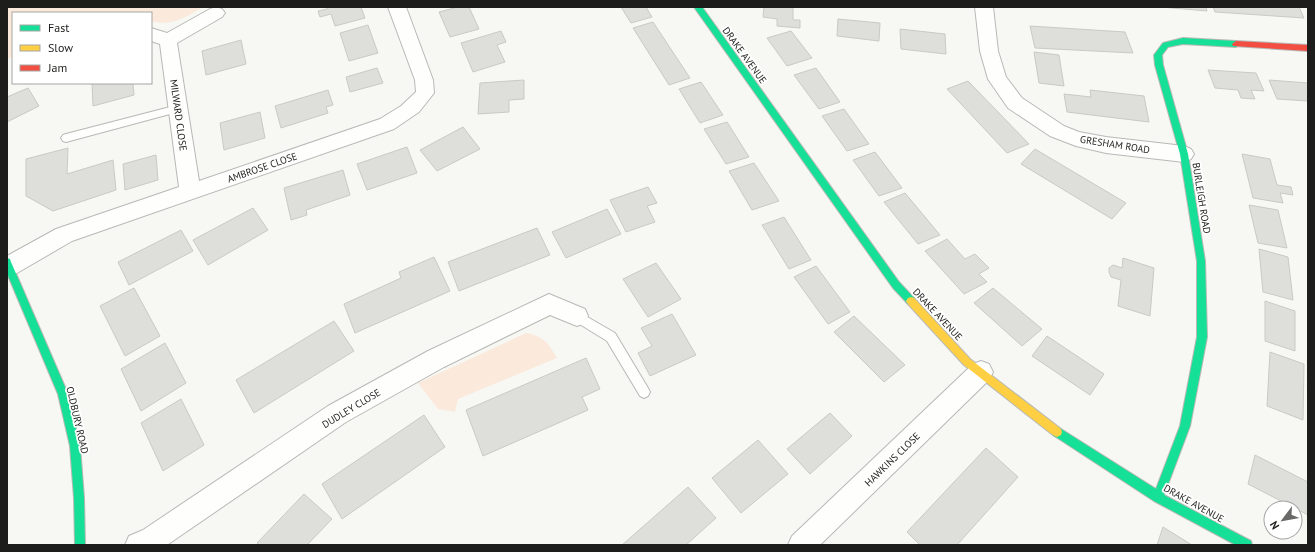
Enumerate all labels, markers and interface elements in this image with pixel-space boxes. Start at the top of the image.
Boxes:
legend [12,12,152,84]
text: Fast [48,20,69,35]
street label: DRAKE AVENUE [720,24,770,86]
text: Slow [48,40,73,55]
text: Jam [47,60,67,75]
street label: MILWARD CLOSE [167,79,190,152]
street label: GRESHAM ROAD [1079,133,1151,156]
street label: AMBROSE CLOSE [226,149,299,186]
street label: BURLEIGH ROAD [1189,162,1214,235]
street label: DRAKE AVENUE [910,285,965,343]
street label: OLDBURY ROAD [63,385,92,455]
street label: DUDLEY CLOSE [320,386,383,431]
street label: HAWKINS CLOSE [862,430,923,489]
street label: DRAKE AVENUE [1161,482,1226,525]
north arrow [1263,500,1303,540]
text: N [1267,519,1282,532]

